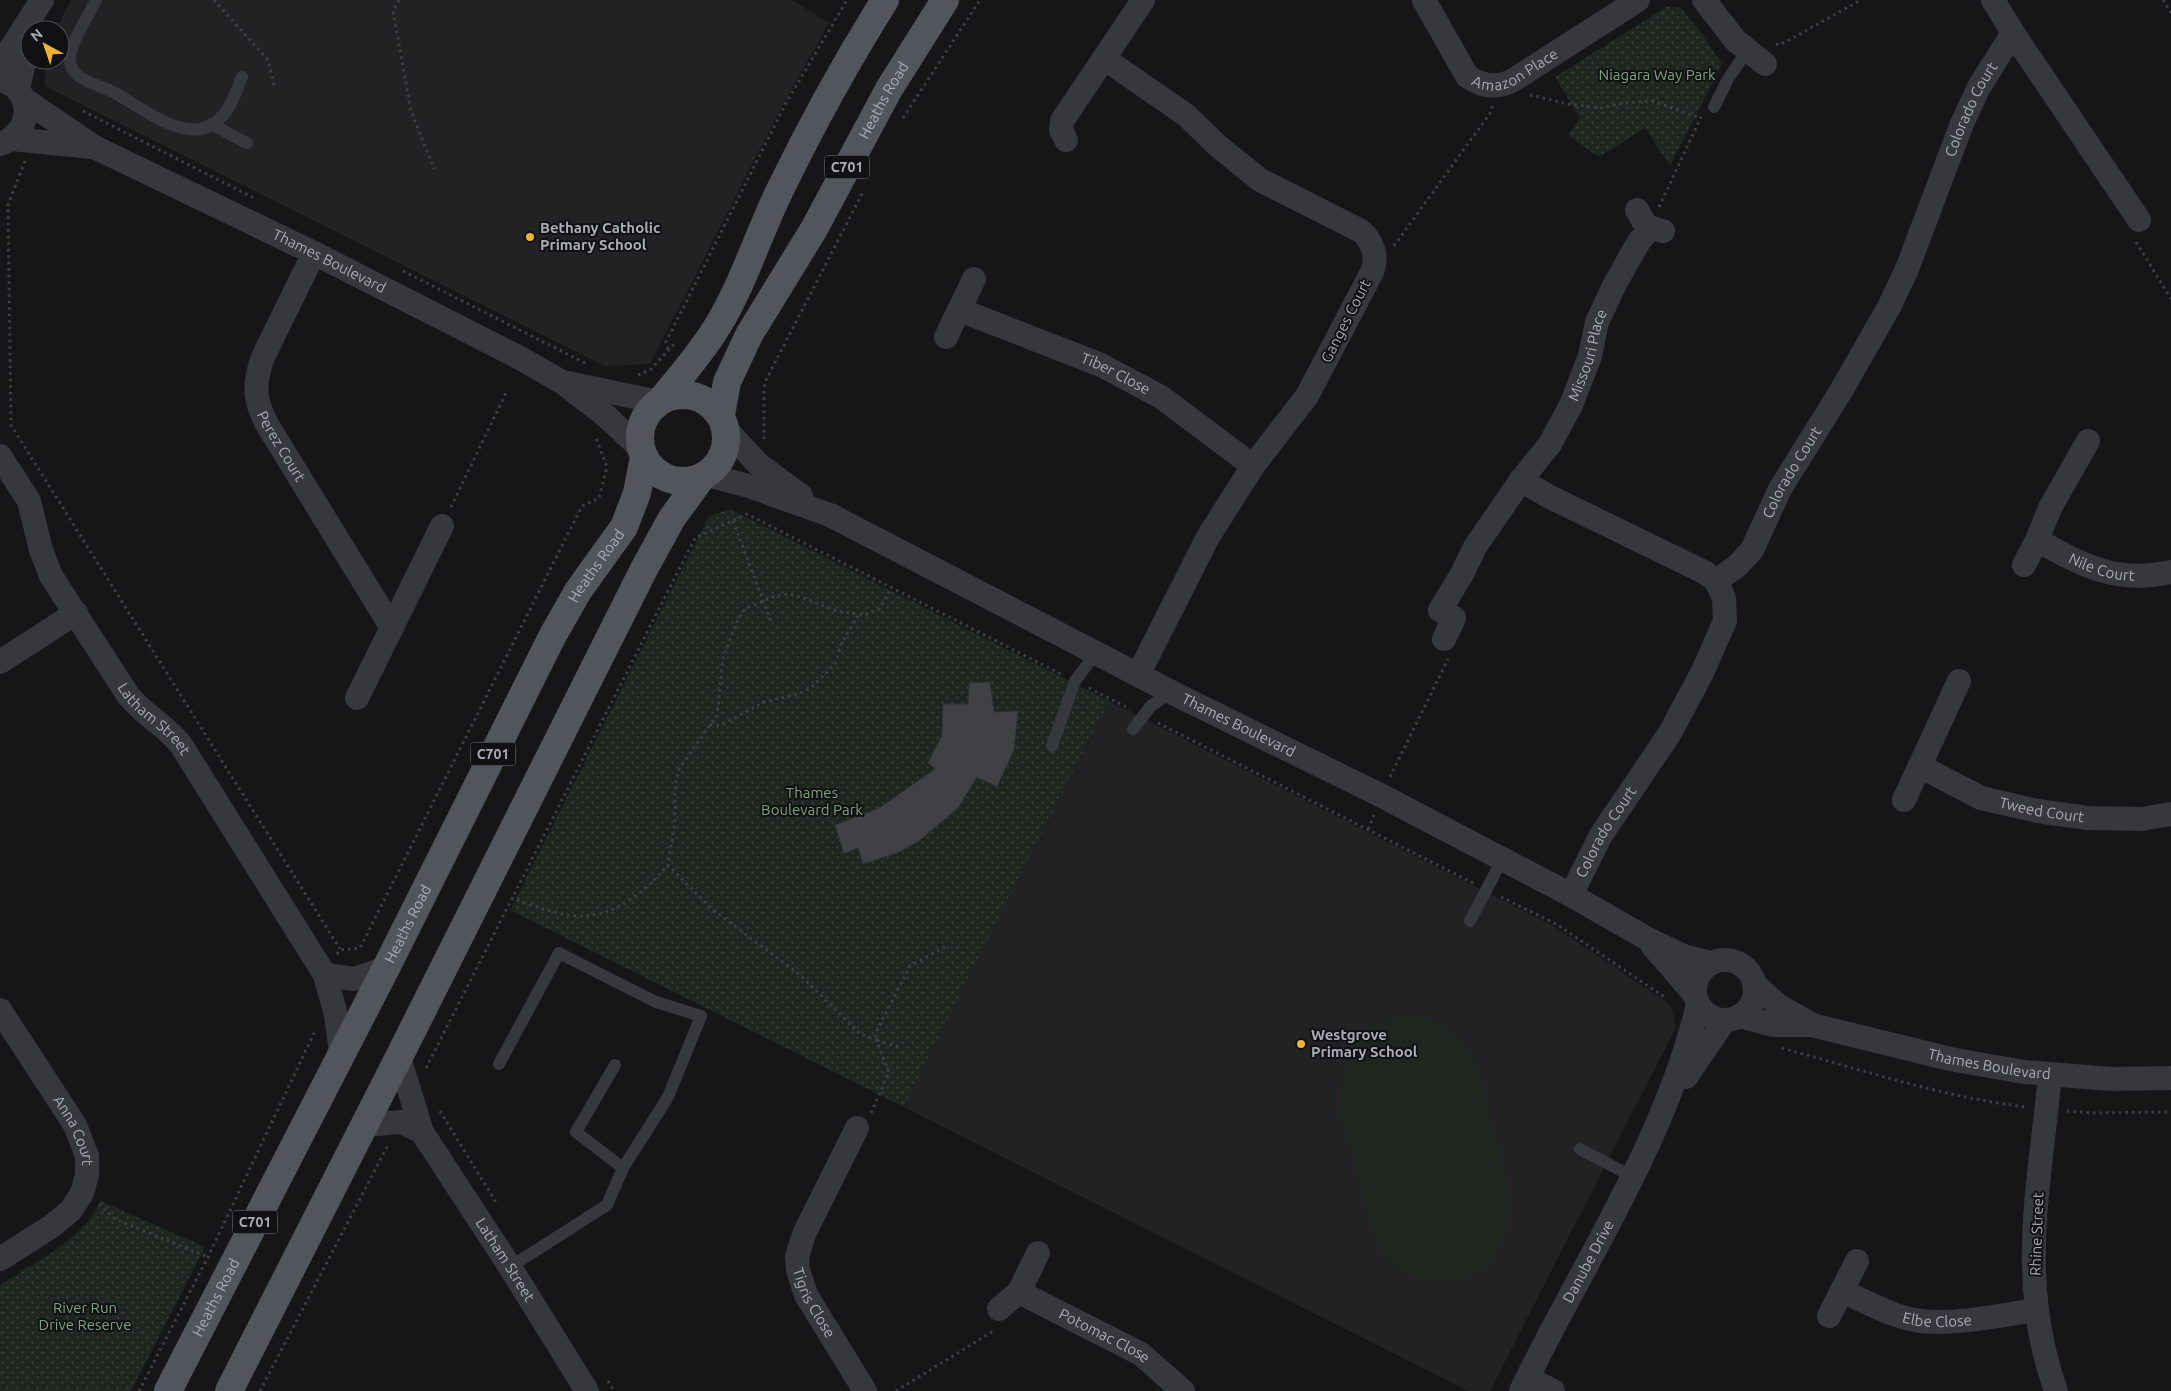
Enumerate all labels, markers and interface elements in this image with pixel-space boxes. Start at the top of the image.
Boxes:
north arrow [20,20,70,70]
text: N [27,26,46,45]
street label: Amazon Place [1469,45,1561,94]
street label: Heaths Road [855,59,912,142]
street label: Colorado Court [1941,59,2001,159]
park label: Niagara Way Park [1599,66,1716,83]
road number: C701 [824,156,870,178]
place label: Bethany Catholic Primary School [540,219,660,253]
street label: Thames Boulevard [270,225,389,296]
marker: Bethany Catholic Primary School [524,231,536,243]
street label: Ganges Court [1317,276,1374,365]
street label: Missouri Place [1564,306,1610,403]
street label: Tiber Close [1079,349,1153,398]
street label: Perez Court [254,408,309,485]
street label: Colorado Court [1759,423,1825,521]
street label: Heaths Road [564,526,628,605]
street label: Nile Court [2066,549,2135,584]
street label: Latham Street [114,680,194,758]
street label: Thames Boulevard [1179,690,1298,760]
road number: C701 [470,742,516,766]
street label: Colorado Court [1572,783,1639,880]
park label: Thames Boulevard Park [761,784,863,818]
street label: Tweed Court [1998,794,2085,825]
street label: Heaths Road [381,882,434,966]
place label: Westgrove Primary School [1311,1026,1418,1060]
marker: Westgrove Primary School [1295,1038,1307,1050]
street label: Thames Boulevard [1926,1045,2051,1082]
street label: Anna Court [50,1092,96,1166]
street label: Rhine Street [2027,1192,2046,1276]
road number: C701 [232,1210,278,1234]
street label: Latham Street [472,1215,538,1305]
street label: Danube Drive [1559,1217,1617,1306]
street label: Heaths Road [189,1256,243,1339]
street label: Tigris Close [790,1265,839,1341]
park label: River Run Drive Reserve [39,1299,131,1333]
street label: Potomac Close [1056,1305,1154,1366]
street label: Elbe Close [1901,1309,1973,1330]

